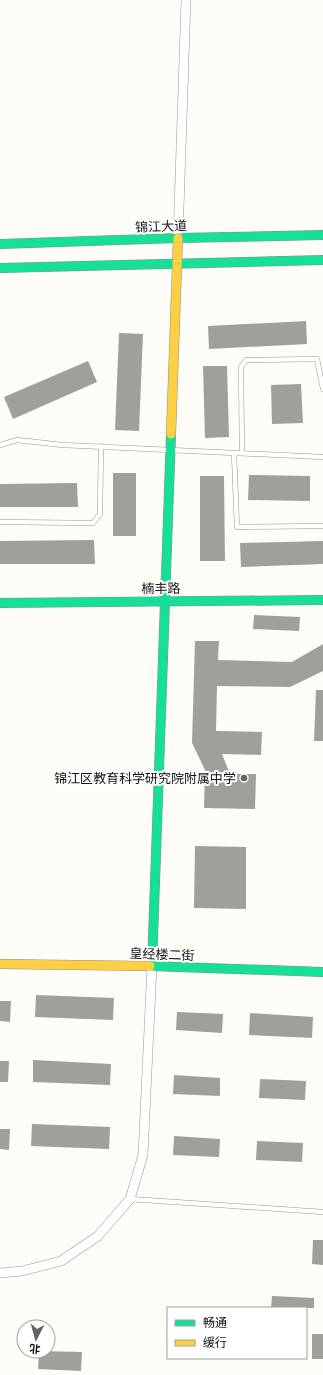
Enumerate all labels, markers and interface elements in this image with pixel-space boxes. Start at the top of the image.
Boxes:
street label: 锦江大道 [135,218,187,235]
street label: 楠丰路 [141,581,181,596]
place label: 锦江区教育科学研究院附属中学 [54,771,236,786]
marker: 锦江区教育科学研究院附属中学 [239,773,249,783]
street label: 皇经楼二街 [129,946,195,963]
legend [167,1307,307,1359]
text: 畅通 [203,1316,227,1330]
north arrow [16,1319,56,1359]
text: 缓行 [203,1336,227,1350]
text: 北 [29,1341,41,1355]

